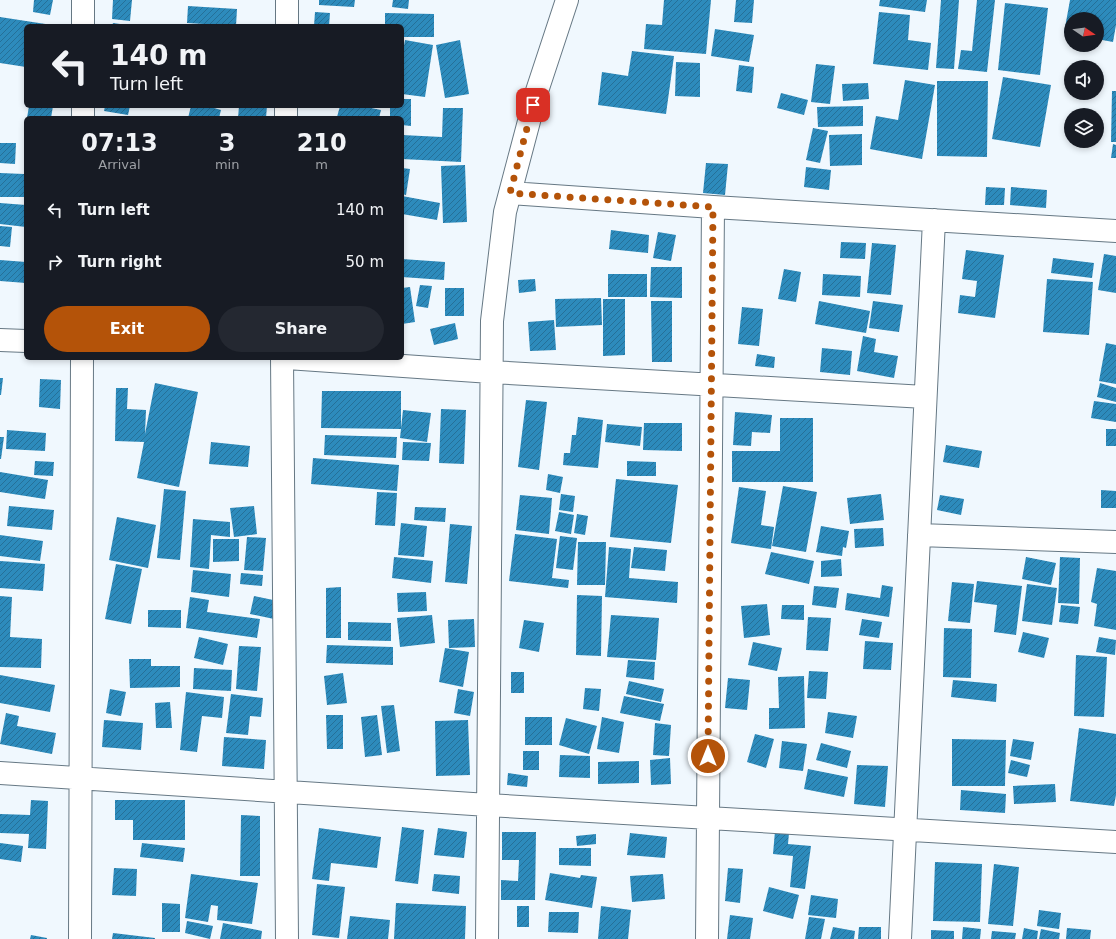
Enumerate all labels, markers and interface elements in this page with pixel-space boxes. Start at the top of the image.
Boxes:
north arrow [1064,12,1104,52]
map controls [1064,12,1104,148]
text: 140 m [110,39,207,72]
icon: left [44,40,96,92]
button: sound [1064,60,1104,100]
text: Turn left [110,73,183,94]
pin [516,88,550,122]
icon: arrive [522,94,544,116]
button: layers [1064,108,1104,148]
text: 07:13 [81,129,158,157]
text: 3 [219,129,235,157]
text: 210 [297,129,347,157]
text: Arrival [98,157,141,172]
text: min [215,157,239,172]
text: m [315,157,328,172]
icon: left [44,199,66,221]
text: Turn left [78,201,150,219]
text: 140 m [336,201,384,219]
icon: right [44,251,66,273]
text: Turn right [78,253,162,271]
text: 50 m [346,253,384,271]
button: Exit [44,306,210,352]
button: Share [218,306,384,352]
position arrow [687,735,729,777]

